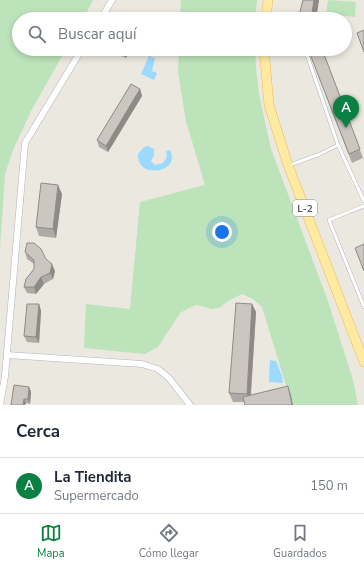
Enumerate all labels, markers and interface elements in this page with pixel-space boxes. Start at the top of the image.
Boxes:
search box [12,12,352,56]
icon: search [26,23,48,45]
text: Buscar aquí [58,24,136,44]
pin: A [333,95,359,128]
road number: L-2 [293,200,317,216]
your location [212,222,232,242]
text: Cerca [16,420,60,443]
text: La Tiendita [54,467,132,487]
text: A [24,477,34,495]
text: 150 m [310,477,348,495]
text: Supermercado [54,487,139,505]
tab: Mapa [37,522,65,561]
tab: Cómo llegar [139,522,199,561]
tab: Guardados [273,522,327,561]

